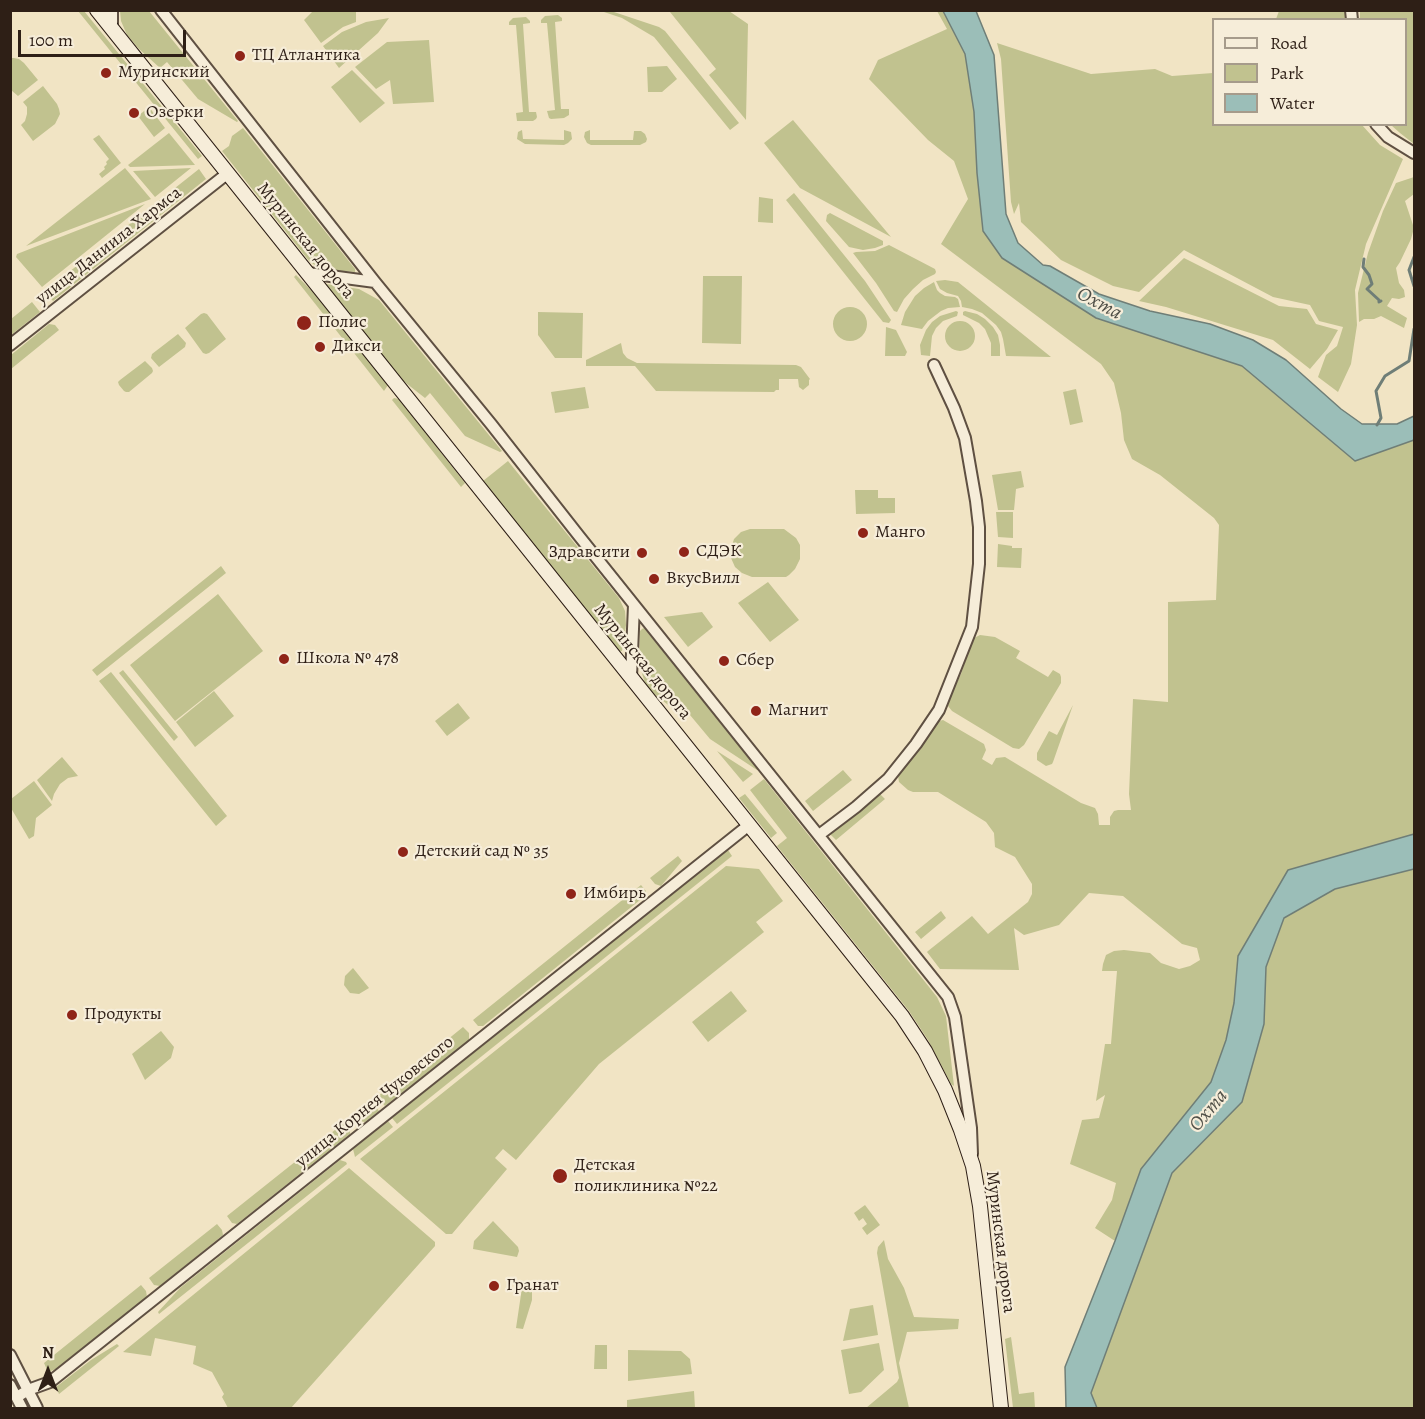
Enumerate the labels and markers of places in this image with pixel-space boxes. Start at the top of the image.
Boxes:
place label: ТЦ Атлантика [252,45,360,67]
marker: ТЦ Атлантика [233,49,247,63]
place label: Муринский [118,62,210,84]
marker: Муринский [99,66,113,80]
place label: Озерки [146,102,204,124]
marker: Озерки [127,106,141,120]
place label: Полис [318,312,367,334]
marker: Полис [295,314,313,332]
place label: Дикси [332,336,381,358]
marker: Дикси [313,340,327,354]
place label: Манго [875,522,925,544]
marker: Манго [856,526,870,540]
place label: СДЭК [696,541,741,563]
place label: Здравсити [548,542,630,564]
marker: СДЭК [677,545,691,559]
marker: Здравсити [635,546,649,560]
place label: ВкусВилл [666,568,740,590]
marker: ВкусВилл [647,572,661,586]
place label: Школа № 478 [296,648,399,670]
place label: Сбер [736,650,774,672]
marker: Школа № 478 [277,652,291,666]
marker: Сбер [717,654,731,668]
place label: Магнит [768,700,828,722]
marker: Магнит [749,704,763,718]
place label: Детский сад № 35 [415,841,549,863]
marker: Детский сад № 35 [396,845,410,859]
place label: Имбирь [583,883,646,905]
marker: Имбирь [564,887,578,901]
place label: Продукты [84,1004,162,1026]
marker: Продукты [65,1008,79,1022]
place label: Детская поликлиника №22 [574,1155,718,1198]
marker: Детская поликлиника №22 [551,1167,569,1185]
place label: Гранат [506,1275,559,1297]
marker: Гранат [487,1279,501,1293]

